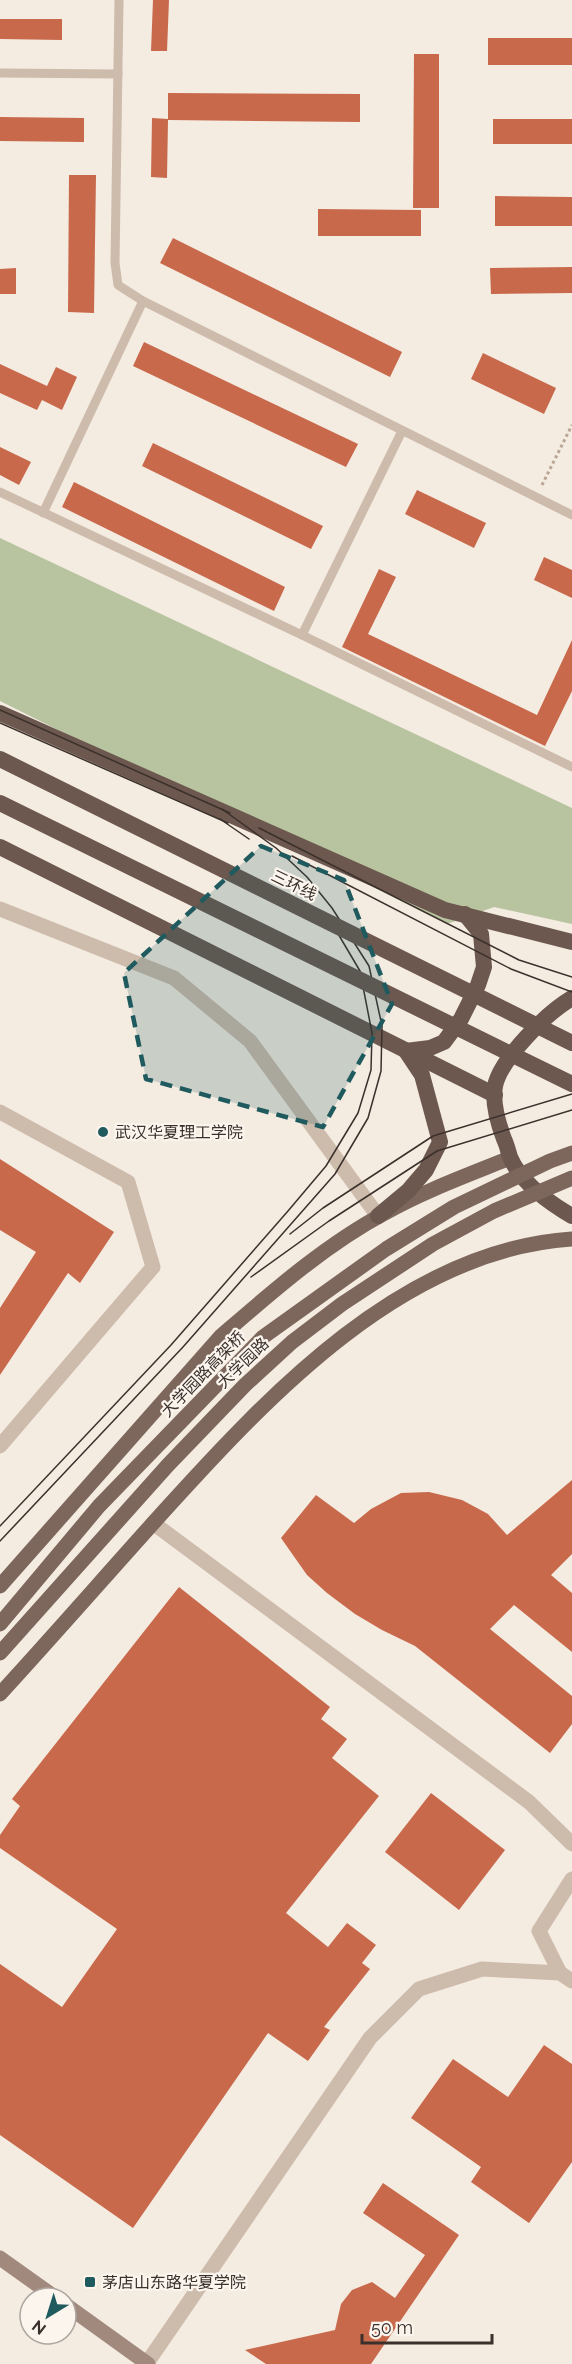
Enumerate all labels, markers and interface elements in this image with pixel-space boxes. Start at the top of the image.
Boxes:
street label: 三环线 [268,866,320,904]
place label: 武汉华夏理工学院 [115,1123,243,1142]
marker: 武汉华夏理工学院 [96,1125,110,1139]
street label: 大学园路高架桥 [157,1327,249,1421]
street label: 大学园路 [213,1334,273,1392]
place label: 茅店山东路华夏学院 [102,2273,246,2292]
marker: 茅店山东路华夏学院 [83,2275,97,2289]
north arrow [18,2286,78,2346]
scale bar [362,2307,492,2345]
text: N [28,2316,50,2339]
text: 50 m [371,2317,413,2338]

